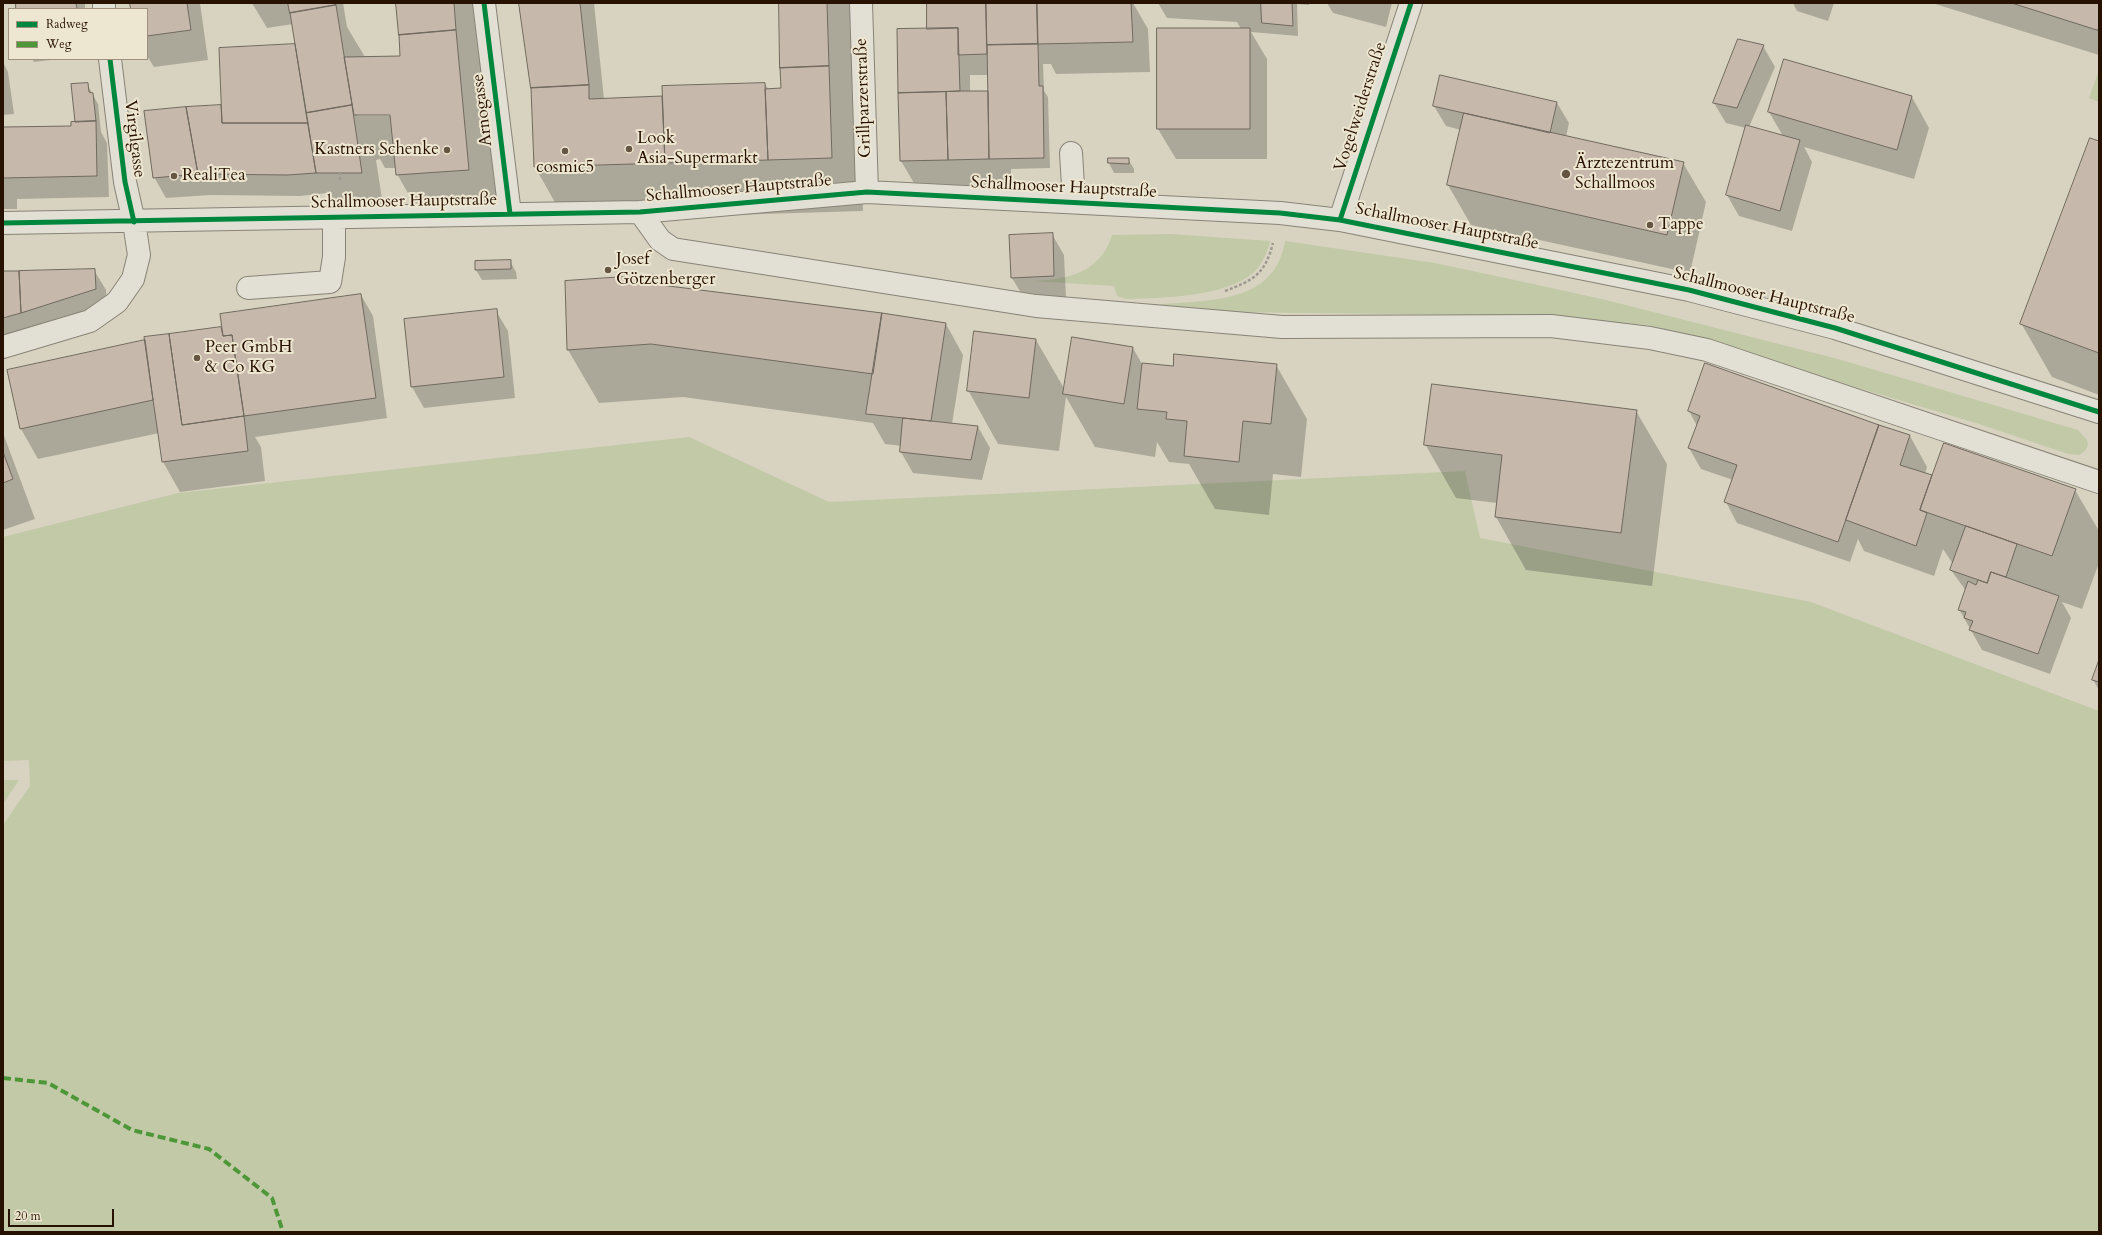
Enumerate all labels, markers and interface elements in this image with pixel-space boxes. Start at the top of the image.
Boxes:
legend [8,8,148,60]
text: Radweg [46,16,88,32]
text: Weg [46,36,71,52]
street label: Grillparzerstraße [852,38,876,158]
street label: Vogelweiderstraße [1330,40,1392,174]
street label: Arnogasse [468,72,498,148]
street label: Virgilgasse [119,99,149,179]
place label: Look Asia-Supermarkt [637,129,758,169]
place label: Kastners Schenke [314,140,439,160]
marker: Look Asia-Supermarkt [624,144,634,154]
marker: Kastners Schenke [442,145,452,155]
marker: cosmic5 [560,146,570,156]
place label: Ärztezentrum Schallmoos [1575,154,1674,194]
place label: cosmic5 [536,158,594,178]
place label: RealiTea [182,166,245,186]
marker: Ärztezentrum Schallmoos [1560,168,1572,180]
marker: RealiTea [169,171,179,181]
street label: Schallmooser Hauptstraße [645,171,833,207]
street label: Schallmooser Hauptstraße [970,173,1158,203]
street label: Schallmooser Hauptstraße [311,190,497,214]
street label: Schallmooser Hauptstraße [1354,199,1540,255]
place label: Tappe [1658,215,1704,235]
marker: Tappe [1645,220,1655,230]
place label: Josef Götzenberger [616,250,715,290]
street label: Schallmooser Hauptstraße [1671,264,1857,328]
marker: Josef Götzenberger [603,265,613,275]
place label: Peer GmbH & Co KG [205,338,292,378]
marker: Peer GmbH & Co KG [192,353,202,363]
scale bar [10,1201,116,1227]
text: 20 m [15,1208,41,1224]

